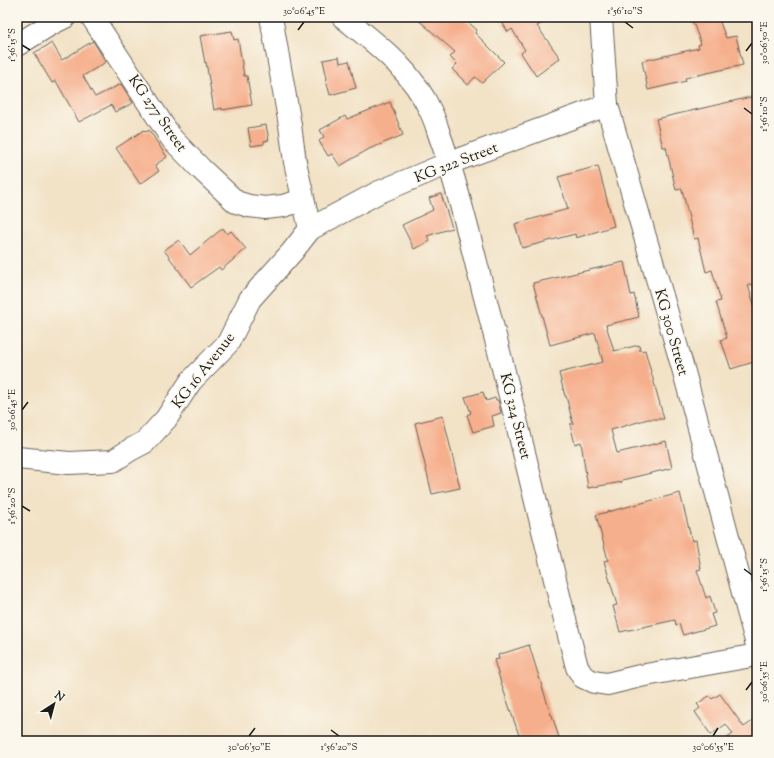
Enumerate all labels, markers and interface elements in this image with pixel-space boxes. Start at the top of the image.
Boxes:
text: 30°06'45"E [283,4,325,19]
text: 1°56'10"S [607,4,643,19]
text: 30°06'50"E [757,21,772,65]
text: 1°56'15"S [5,28,20,62]
street label: KG 277 Street [122,71,191,157]
text: 1°56'10"S [757,96,772,132]
street label: KG 322 Street [412,138,501,189]
street label: KG 300 Street [648,287,693,378]
street label: KG 16 Avenue [168,328,241,413]
street label: KG 324 Street [494,371,535,462]
text: 30°06'45"E [5,389,20,431]
text: 1°56'20"S [5,488,20,524]
text: 1°56'15"S [757,558,772,592]
text: 30°06'55"E [757,661,772,703]
north arrow [34,684,74,724]
text: N [50,687,68,706]
text: 30°06'50"E [227,740,271,755]
text: 1°56'20"S [321,740,357,755]
text: 30°06'55"E [692,740,734,755]

